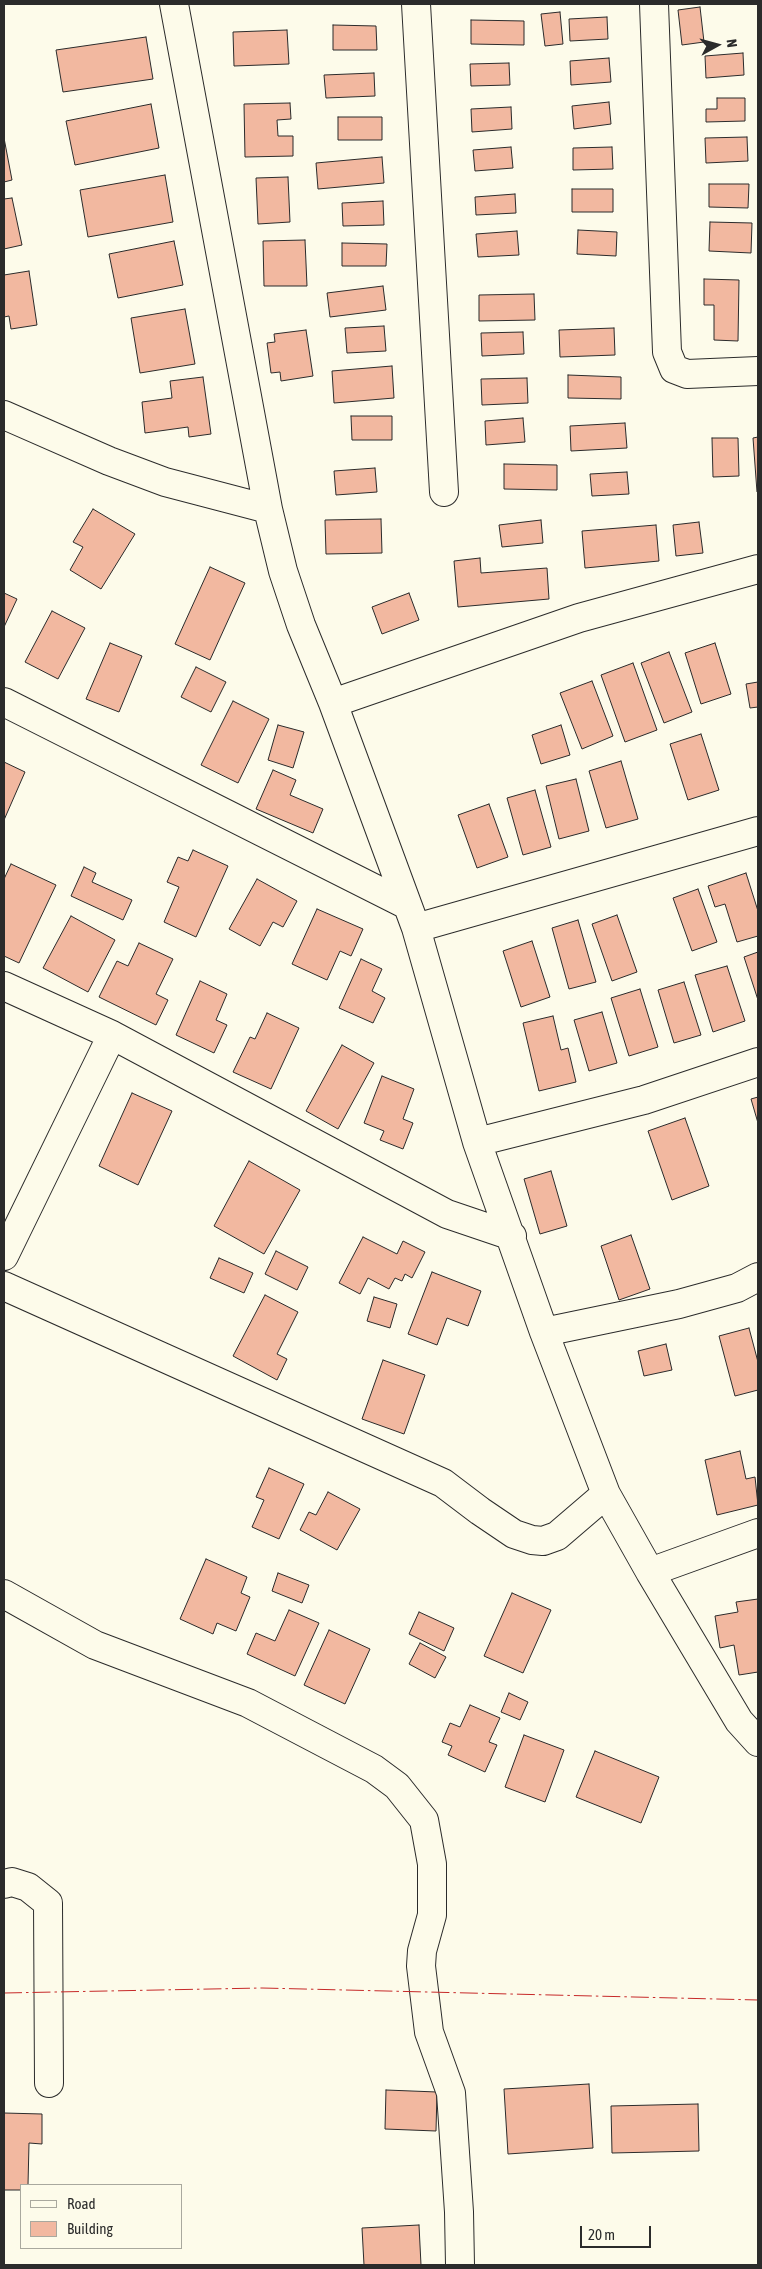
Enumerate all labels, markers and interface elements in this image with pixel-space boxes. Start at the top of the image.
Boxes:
north arrow [692,20,742,70]
text: N [723,38,740,48]
legend [20,2184,182,2249]
text: Road [67,2195,96,2212]
scale bar [582,2216,653,2248]
text: Building [67,2220,113,2237]
text: 20 m [588,2226,615,2243]

